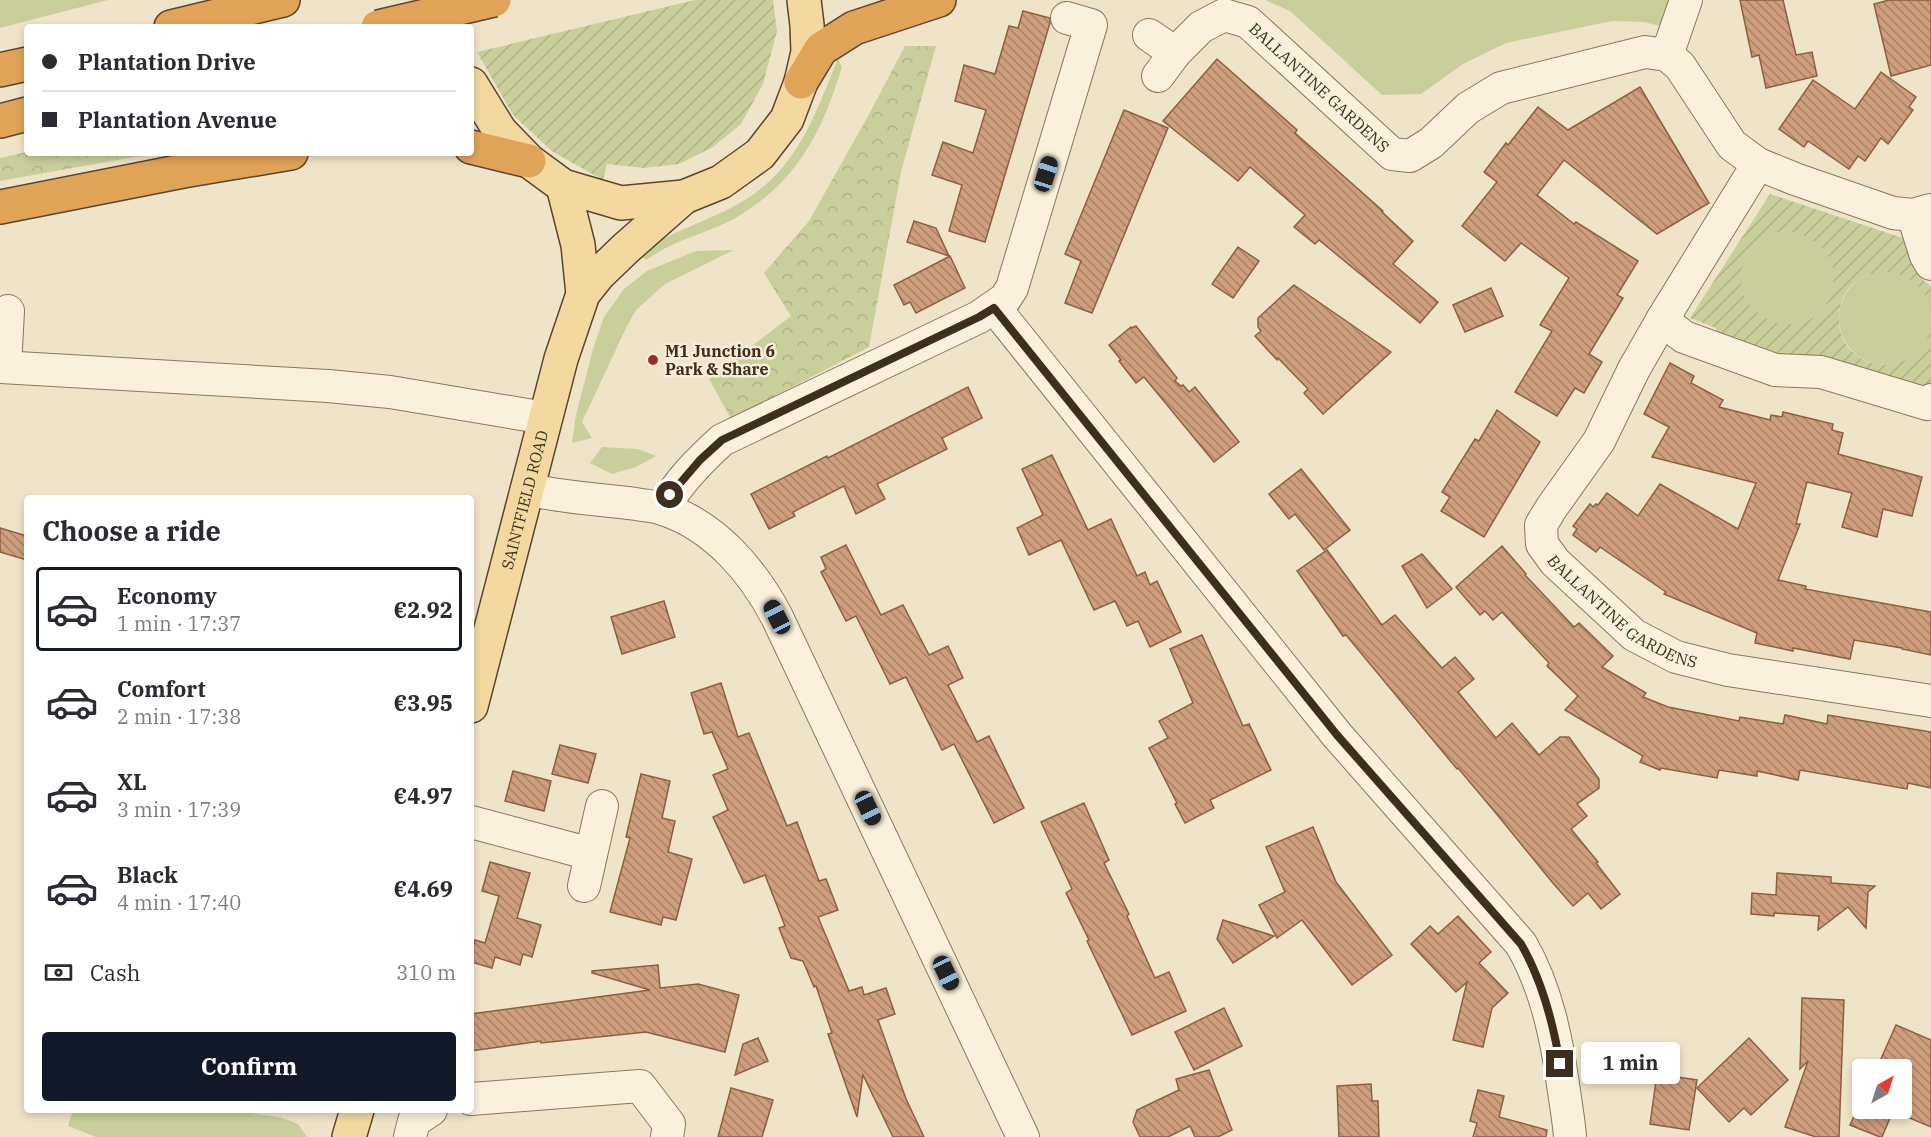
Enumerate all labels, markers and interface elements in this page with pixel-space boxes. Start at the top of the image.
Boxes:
street label: BALLANTINE GARDENS [1245,18,1393,157]
text: Plantation Drive [78,47,256,76]
text: Plantation Avenue [78,105,277,134]
car [1032,154,1060,194]
place label: M1 Junction 6 Park & Share [665,341,775,379]
marker: M1 Junction 6 Park & Share [646,353,660,367]
street label: SAINTFIELD ROAD [497,428,552,572]
route start [656,481,683,508]
text: Choose a ride [42,513,221,548]
street label: BALLANTINE GARDENS [1543,551,1699,672]
text: Economy [117,581,217,610]
icon: car [45,582,99,636]
text: €2.92 [394,595,453,624]
car [761,597,793,637]
text: 1 min · 17:37 [117,610,241,637]
text: Comfort [117,674,206,703]
icon: car [45,675,99,729]
text: €3.95 [394,688,453,717]
text: 2 min · 17:38 [117,703,241,730]
text: XL [117,767,147,796]
icon: car [45,768,99,822]
text: €4.97 [394,781,453,810]
car [852,788,884,828]
text: 3 min · 17:39 [117,796,241,823]
text: Black [117,860,178,889]
icon: car [45,861,99,915]
text: €4.69 [394,874,453,903]
text: 4 min · 17:40 [117,889,241,916]
car [930,953,962,993]
icon: cash [42,956,75,989]
text: Cash [90,958,141,987]
text: 310 m [396,959,456,986]
button: Confirm [42,1032,456,1101]
callout: 1 min [1581,1043,1680,1085]
text: 1 min [1603,1049,1659,1076]
route end [1546,1050,1573,1077]
north arrow [1852,1059,1912,1119]
map controls [1852,1059,1912,1119]

